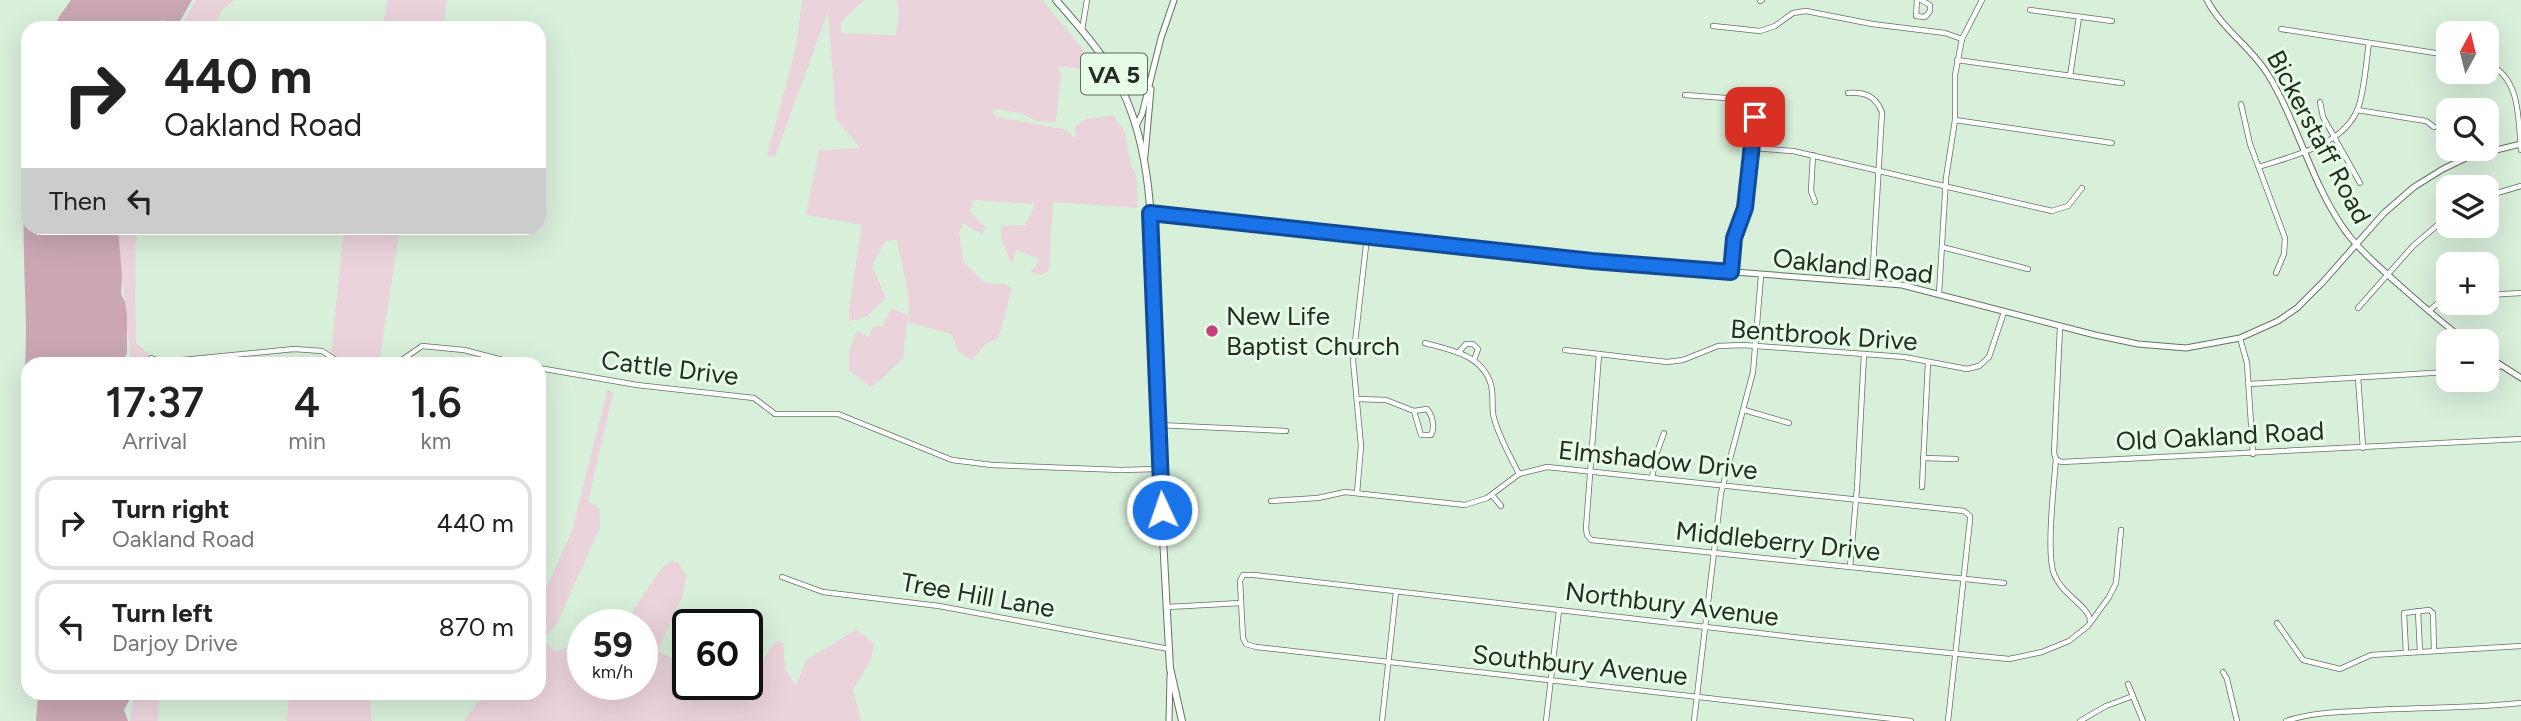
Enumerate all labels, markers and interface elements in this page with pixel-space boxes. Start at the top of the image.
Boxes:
north arrow [2436,21,2499,84]
map controls [2436,21,2499,392]
street label: Bickerstaff Road [2260,45,2378,229]
text: 440 m [164,46,312,105]
icon: right [49,49,140,140]
road number: VA 5 [1081,54,1147,94]
pin [1725,87,1785,147]
icon: arrive [1736,98,1774,136]
button: search [2436,98,2499,161]
text: Oakland Road [164,106,362,144]
button: layers [2436,175,2499,238]
icon: left [121,182,159,220]
text: Then [49,185,107,217]
street label: Oakland Road [1771,242,1935,290]
button: + [2436,252,2499,315]
place label: New Life Baptist Church [1226,300,1400,362]
street label: Bentbrook Drive [1729,312,1919,358]
marker: New Life Baptist Church [1204,323,1220,339]
button: − [2436,329,2499,392]
street label: Cattle Drive [600,344,740,392]
text: 17:37 [105,377,204,428]
text: 4 [294,377,320,428]
text: 1.6 [410,377,462,428]
street label: Old Oakland Road [2115,415,2325,457]
text: Arrival [122,427,187,455]
text: min [288,427,326,455]
text: km [421,427,451,455]
street label: Elmshadow Drive [1557,434,1759,486]
position arrow [1125,473,1199,547]
text: Turn right [112,493,229,525]
icon: right [53,504,91,542]
text: 440 m [436,507,514,539]
street label: Middleberry Drive [1674,514,1882,568]
text: Oakland Road [112,525,254,553]
street label: Tree Hill Lane [899,566,1057,624]
street label: Northbury Avenue [1563,575,1781,633]
text: Turn left [112,597,213,629]
icon: left [53,608,91,646]
speed limit sign: 60 [672,609,763,700]
text: 870 m [439,611,514,643]
text: 59 [592,624,633,666]
text: Darjoy Drive [112,629,238,657]
street label: Southbury Avenue [1471,638,1689,692]
text: km/h [592,661,633,683]

